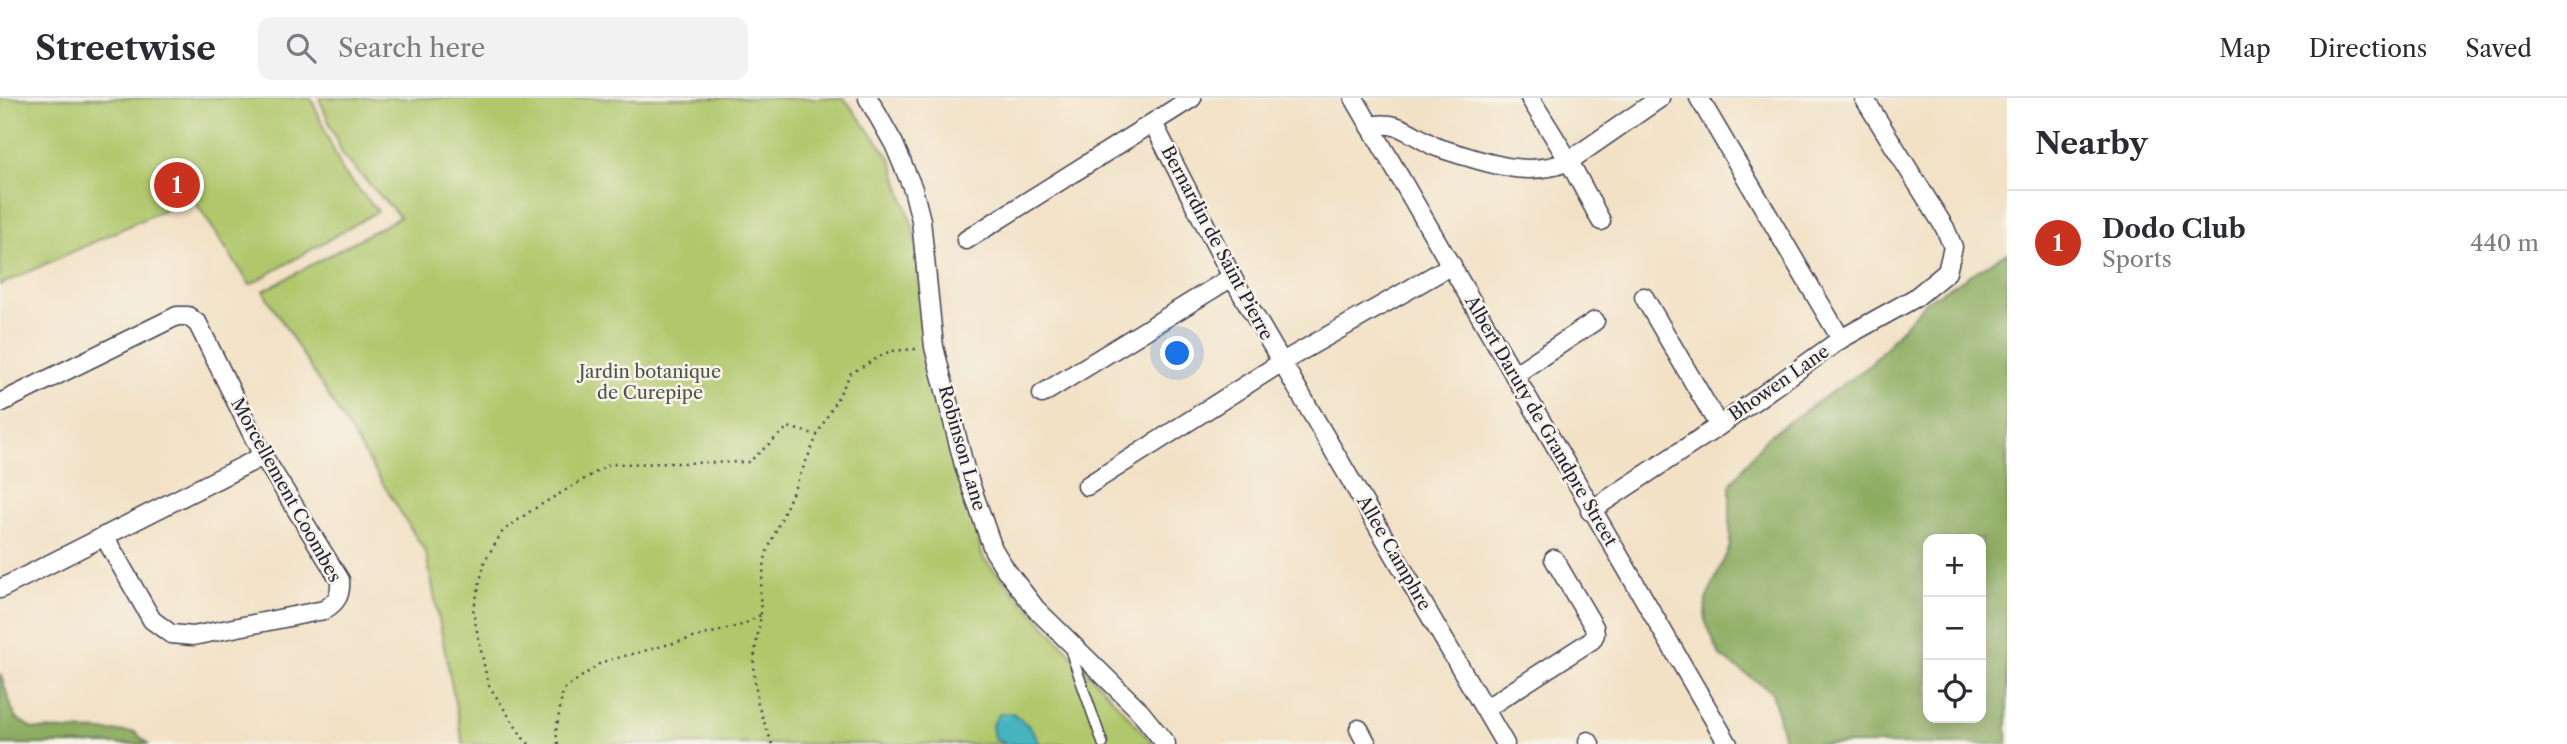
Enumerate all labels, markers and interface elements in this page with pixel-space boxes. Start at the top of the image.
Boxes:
search box [258,17,748,80]
text: Streetwise [35,28,216,69]
icon: search [282,29,320,67]
text: Search here [338,32,485,64]
text: Map [2219,34,2271,63]
text: Directions [2309,34,2427,63]
text: Saved [2465,34,2532,63]
text: Nearby [2035,125,2148,162]
street label: Bernardin de Saint Pierre [1156,142,1278,344]
pin: 1 [154,159,200,211]
text: Dodo Club [2102,213,2246,245]
text: 1 [2053,229,2063,257]
text: 440 m [2470,229,2539,257]
text: Sports [2102,245,2172,273]
street label: Albert Daruty de Grandpre Street [1460,291,1622,551]
your location [1160,336,1194,370]
street label: Bhowen Lane [1725,340,1833,426]
park label: Jardin botanique de Curepipe [576,361,721,404]
street label: Robinson Lane [934,383,990,513]
street label: Morcellement Coombes [226,394,346,586]
street label: Allee Camphre [1352,491,1436,614]
map controls [1923,534,1986,723]
button: + [1923,534,1986,597]
button: − [1923,597,1986,660]
button: locate [1923,660,1986,723]

